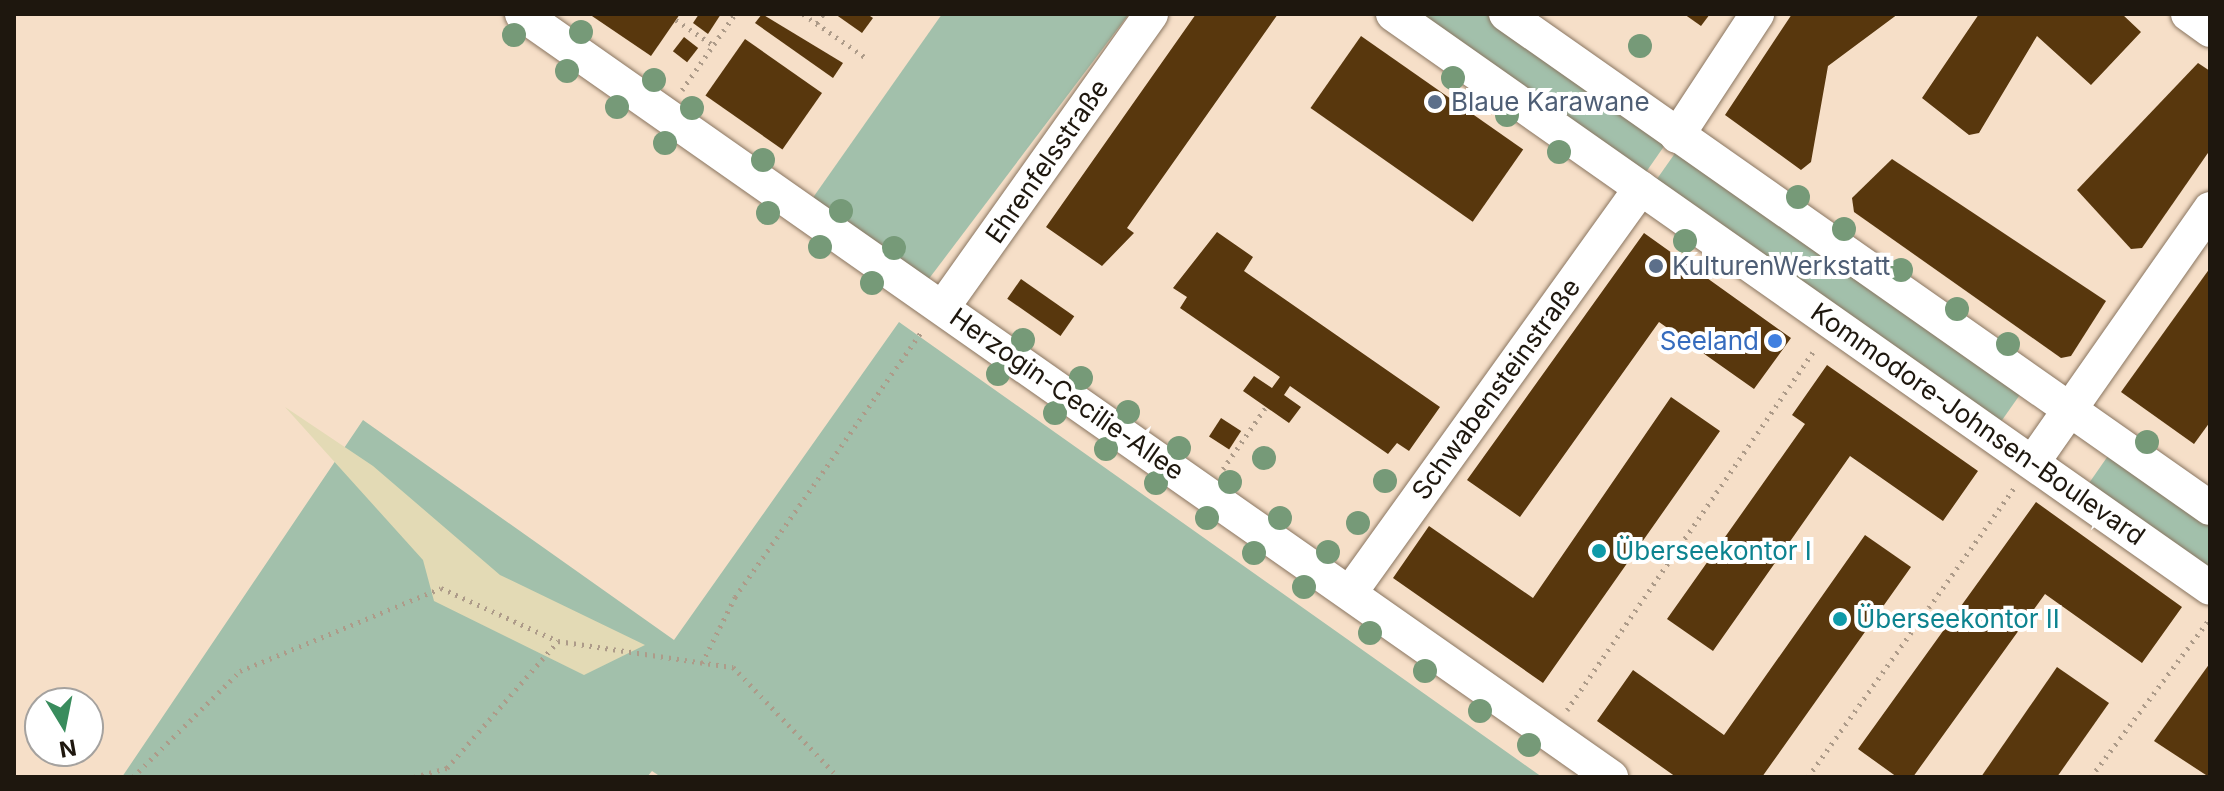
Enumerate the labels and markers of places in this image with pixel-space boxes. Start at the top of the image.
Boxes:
place label: Blaue Karawane [1451,86,1650,118]
marker: Blaue Karawane [1426,93,1444,111]
place label: KulturenWerkstatt [1672,250,1890,282]
marker: KulturenWerkstatt [1647,257,1665,275]
place label: Seeland [1660,325,1759,357]
marker: Seeland [1766,332,1784,350]
place label: Überseekontor I [1615,535,1812,567]
marker: Überseekontor I [1590,542,1608,560]
place label: Überseekontor II [1856,603,2060,635]
marker: Überseekontor II [1831,610,1849,628]

